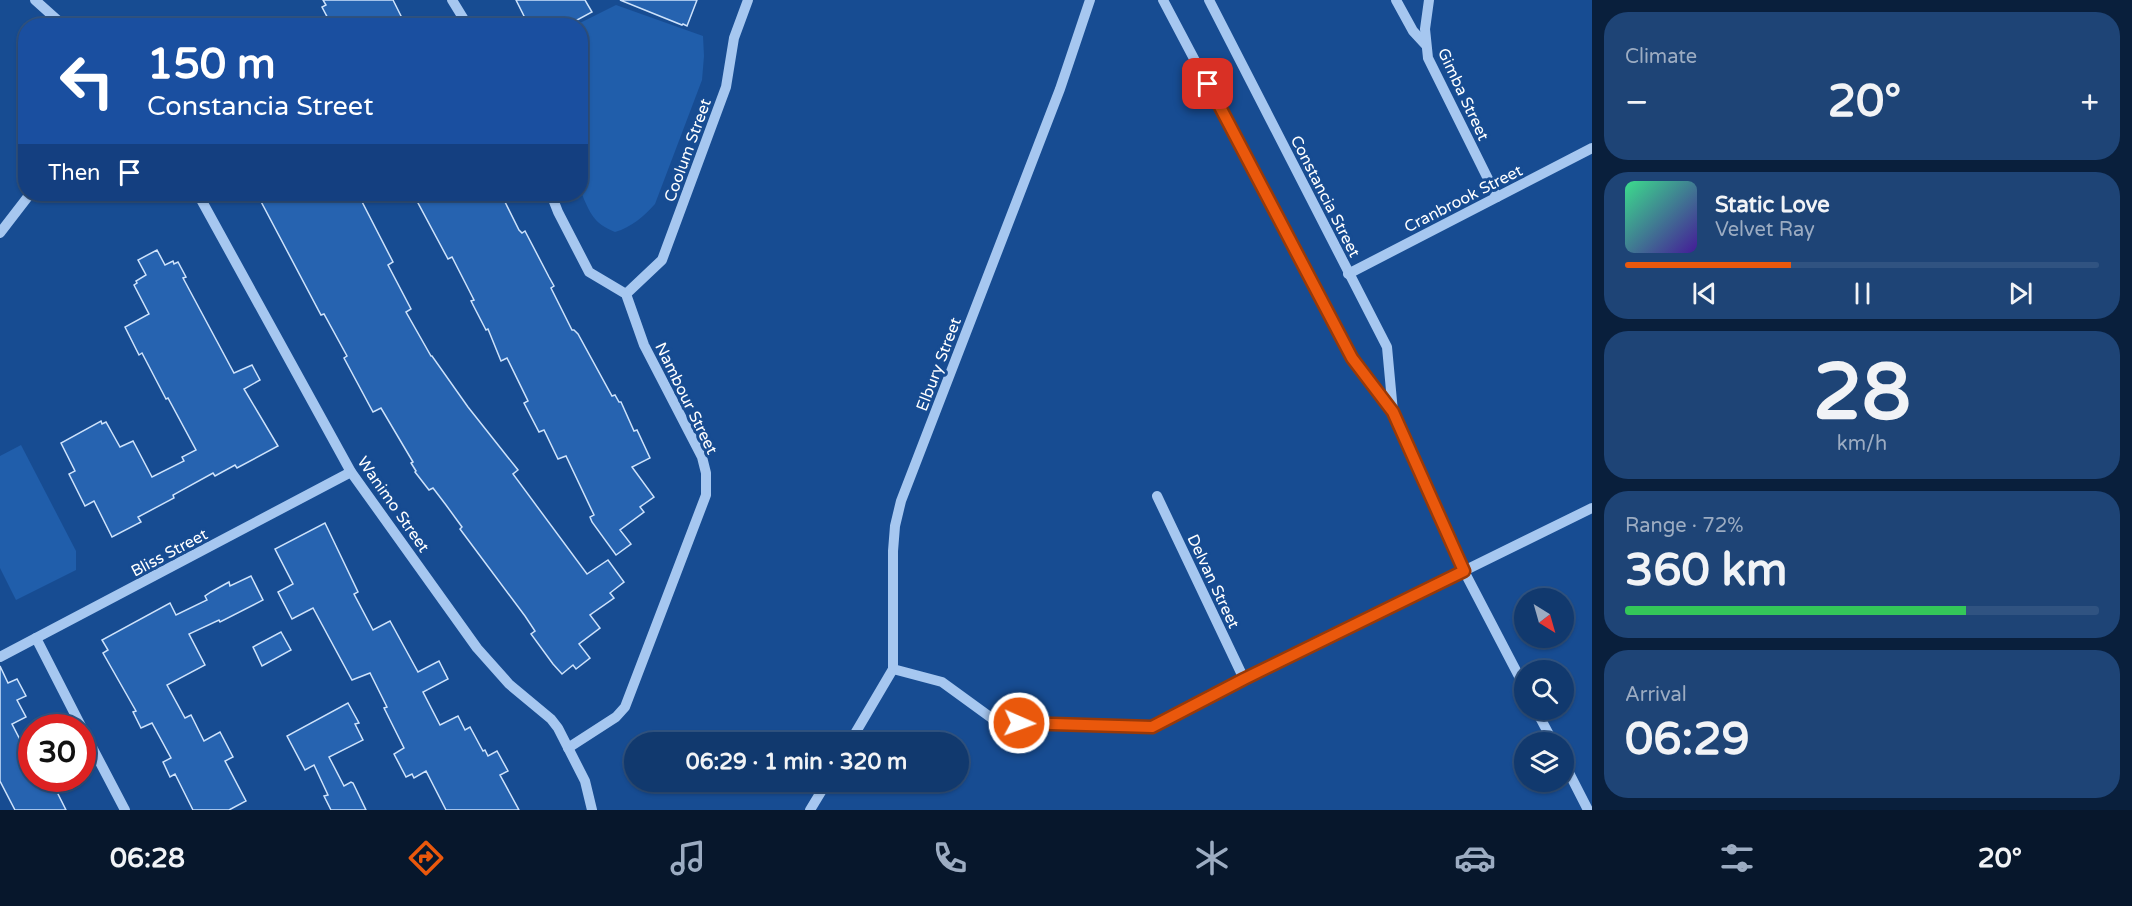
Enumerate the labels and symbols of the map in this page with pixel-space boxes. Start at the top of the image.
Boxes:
street label: Gimba Street [1433,45,1493,144]
pin [1182,58,1233,109]
street label: Coolum Street [660,96,716,205]
street label: Constancia Street [1286,132,1364,261]
street label: Cranbrook Street [1401,160,1526,237]
street label: Elbury Street [912,315,966,414]
street label: Nambour Street [650,339,722,458]
street label: Wanimo Street [353,453,434,556]
street label: Bliss Street [128,524,211,581]
street label: Delvan Street [1183,531,1244,632]
north arrow [1514,588,1574,648]
position arrow [987,691,1051,755]
speed limit sign: 30 [18,714,96,792]

